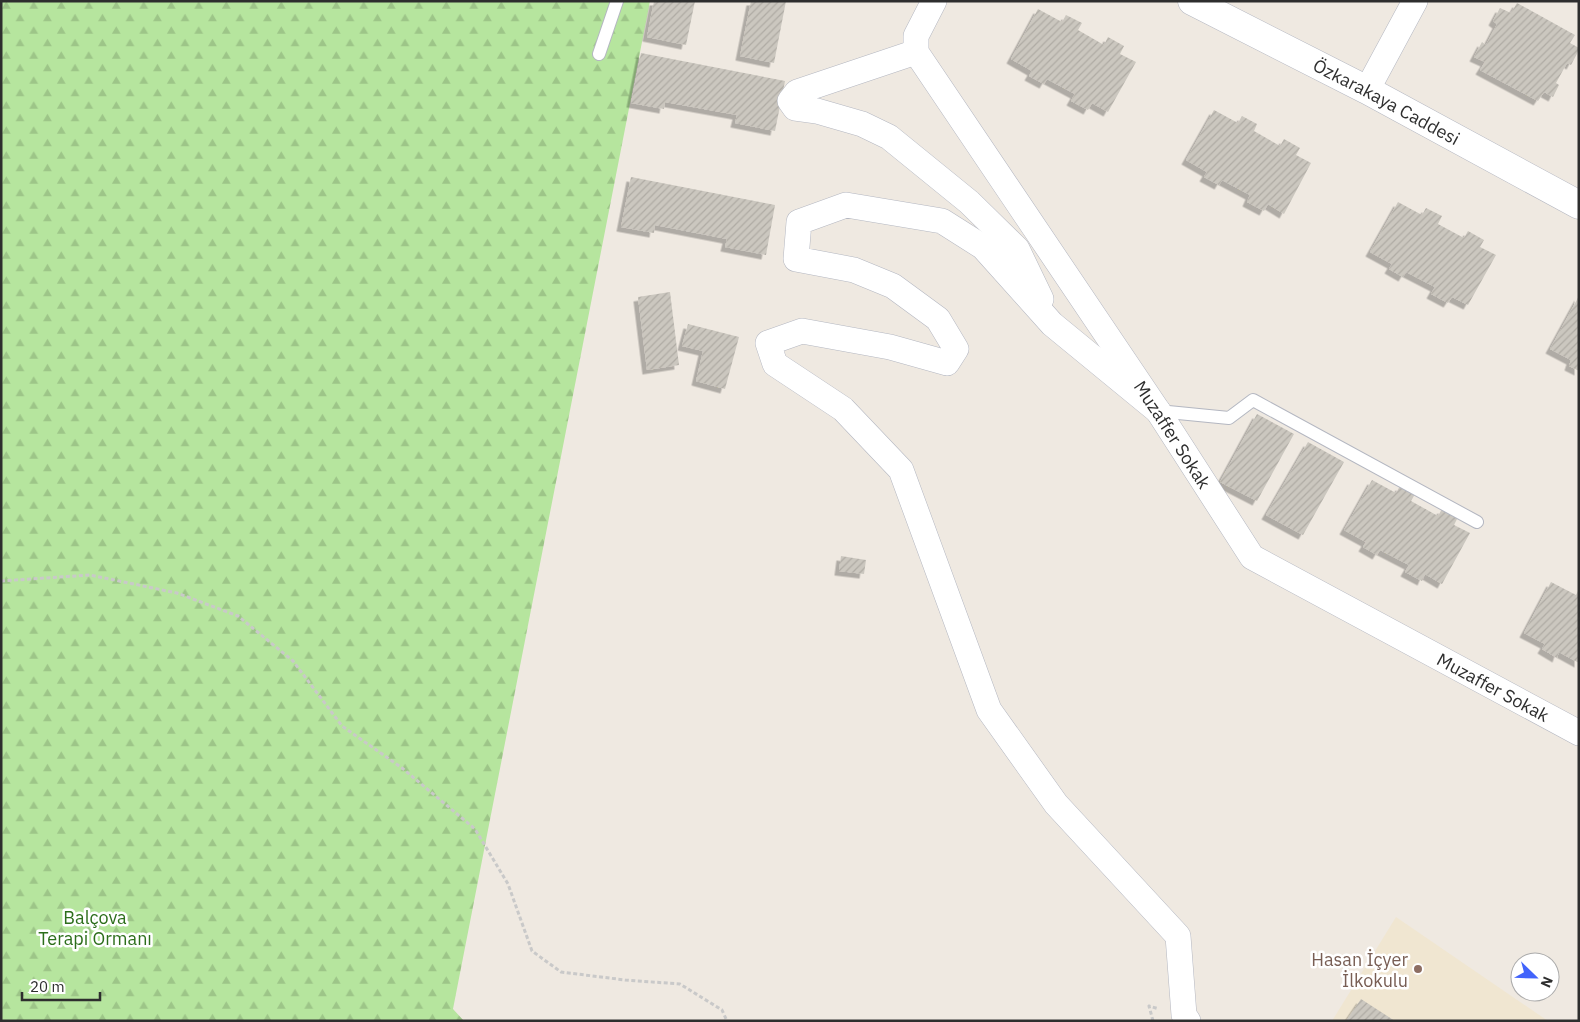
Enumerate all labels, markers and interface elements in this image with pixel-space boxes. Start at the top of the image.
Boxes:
street label: Özkarakaya Caddesi [1309,53,1464,150]
street label: Muzaffer Sokak [1129,376,1217,493]
street label: Muzaffer Sokak [1433,647,1554,727]
park label: Balçova Terapi Ormanı [38,906,152,950]
place label: Hasan İçyer İlkokulu [1311,948,1408,992]
north arrow [1510,952,1560,1002]
marker: Hasan İçyer İlkokulu [1412,963,1424,975]
scale bar [22,970,100,1002]
text: N [1537,974,1557,990]
text: 20 m [30,977,65,996]

